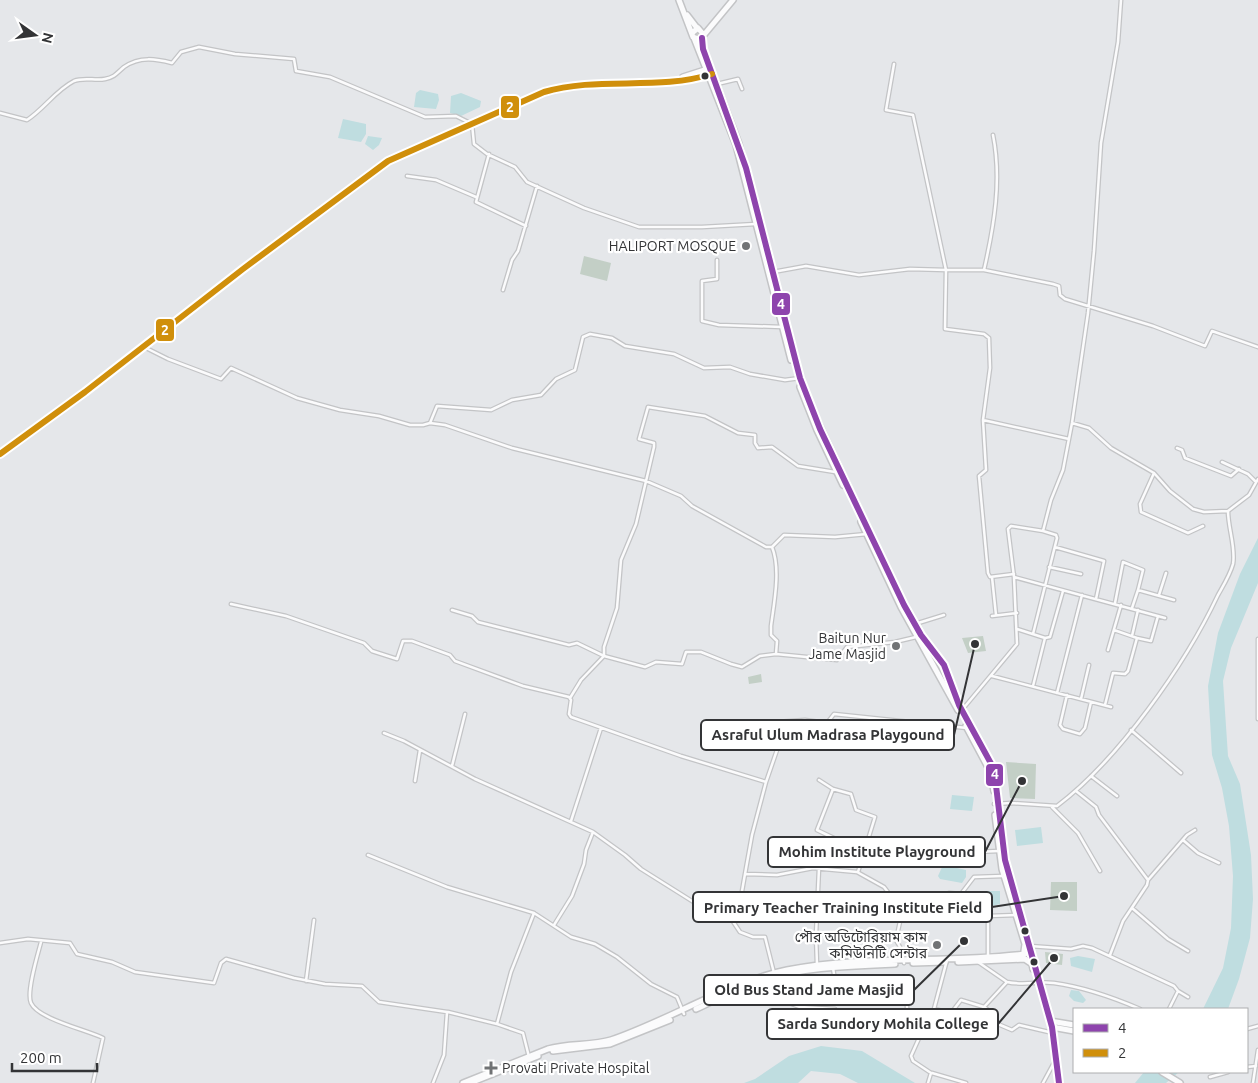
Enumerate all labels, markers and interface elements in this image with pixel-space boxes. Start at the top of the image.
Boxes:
north arrow [10,10,60,60]
text: N [39,31,57,45]
unlabelled marker [700,71,710,81]
line badge: 2 [500,95,520,119]
text: 2 [506,99,514,115]
place label: HALIPORT MOSQUE [609,238,736,254]
marker: HALIPORT MOSQUE [740,240,752,252]
line badge: 4 [771,292,791,316]
text: 4 [777,296,785,312]
line badge: 2 [155,318,175,342]
text: 2 [161,322,169,338]
place label: Baitun Nur Jame Masjid [808,630,887,662]
marker: Baitun Nur Jame Masjid [890,640,902,652]
callout: Asraful Ulum Madrasa Playgound [701,720,954,750]
text: Asraful Ulum Madrasa Playgound [711,726,945,743]
line badge: 4 [985,763,1004,787]
text: 4 [991,766,999,782]
callout: Mohim Institute Playground [768,837,985,867]
text: Mohim Institute Playground [779,843,975,860]
callout: Primary Teacher Training Institute Field [693,892,992,922]
text: Primary Teacher Training Institute Field [704,899,982,916]
unlabelled marker [1020,926,1030,936]
place label: পৌর অডিটোরিয়াম কাম কমিউনিটি সেন্টার [795,929,928,961]
marker: পৌর অডিটোরিয়াম কাম কমিউনিটি সেন্টার [931,939,943,951]
unlabelled marker [1029,957,1039,967]
callout: Old Bus Stand Jame Masjid [704,975,914,1005]
text: Old Bus Stand Jame Masjid [714,981,904,998]
legend [1073,1008,1248,1073]
callout: Sarda Sundory Mohila College [767,1009,998,1039]
text: Sarda Sundory Mohila College [777,1015,989,1032]
text: 4 [1118,1019,1126,1036]
scale bar [12,1040,98,1072]
text: 2 [1118,1044,1126,1061]
text: 200 m [20,1049,62,1066]
place label: Provati Private Hospital [502,1060,650,1076]
marker: Provati Private Hospital [484,1061,498,1075]

